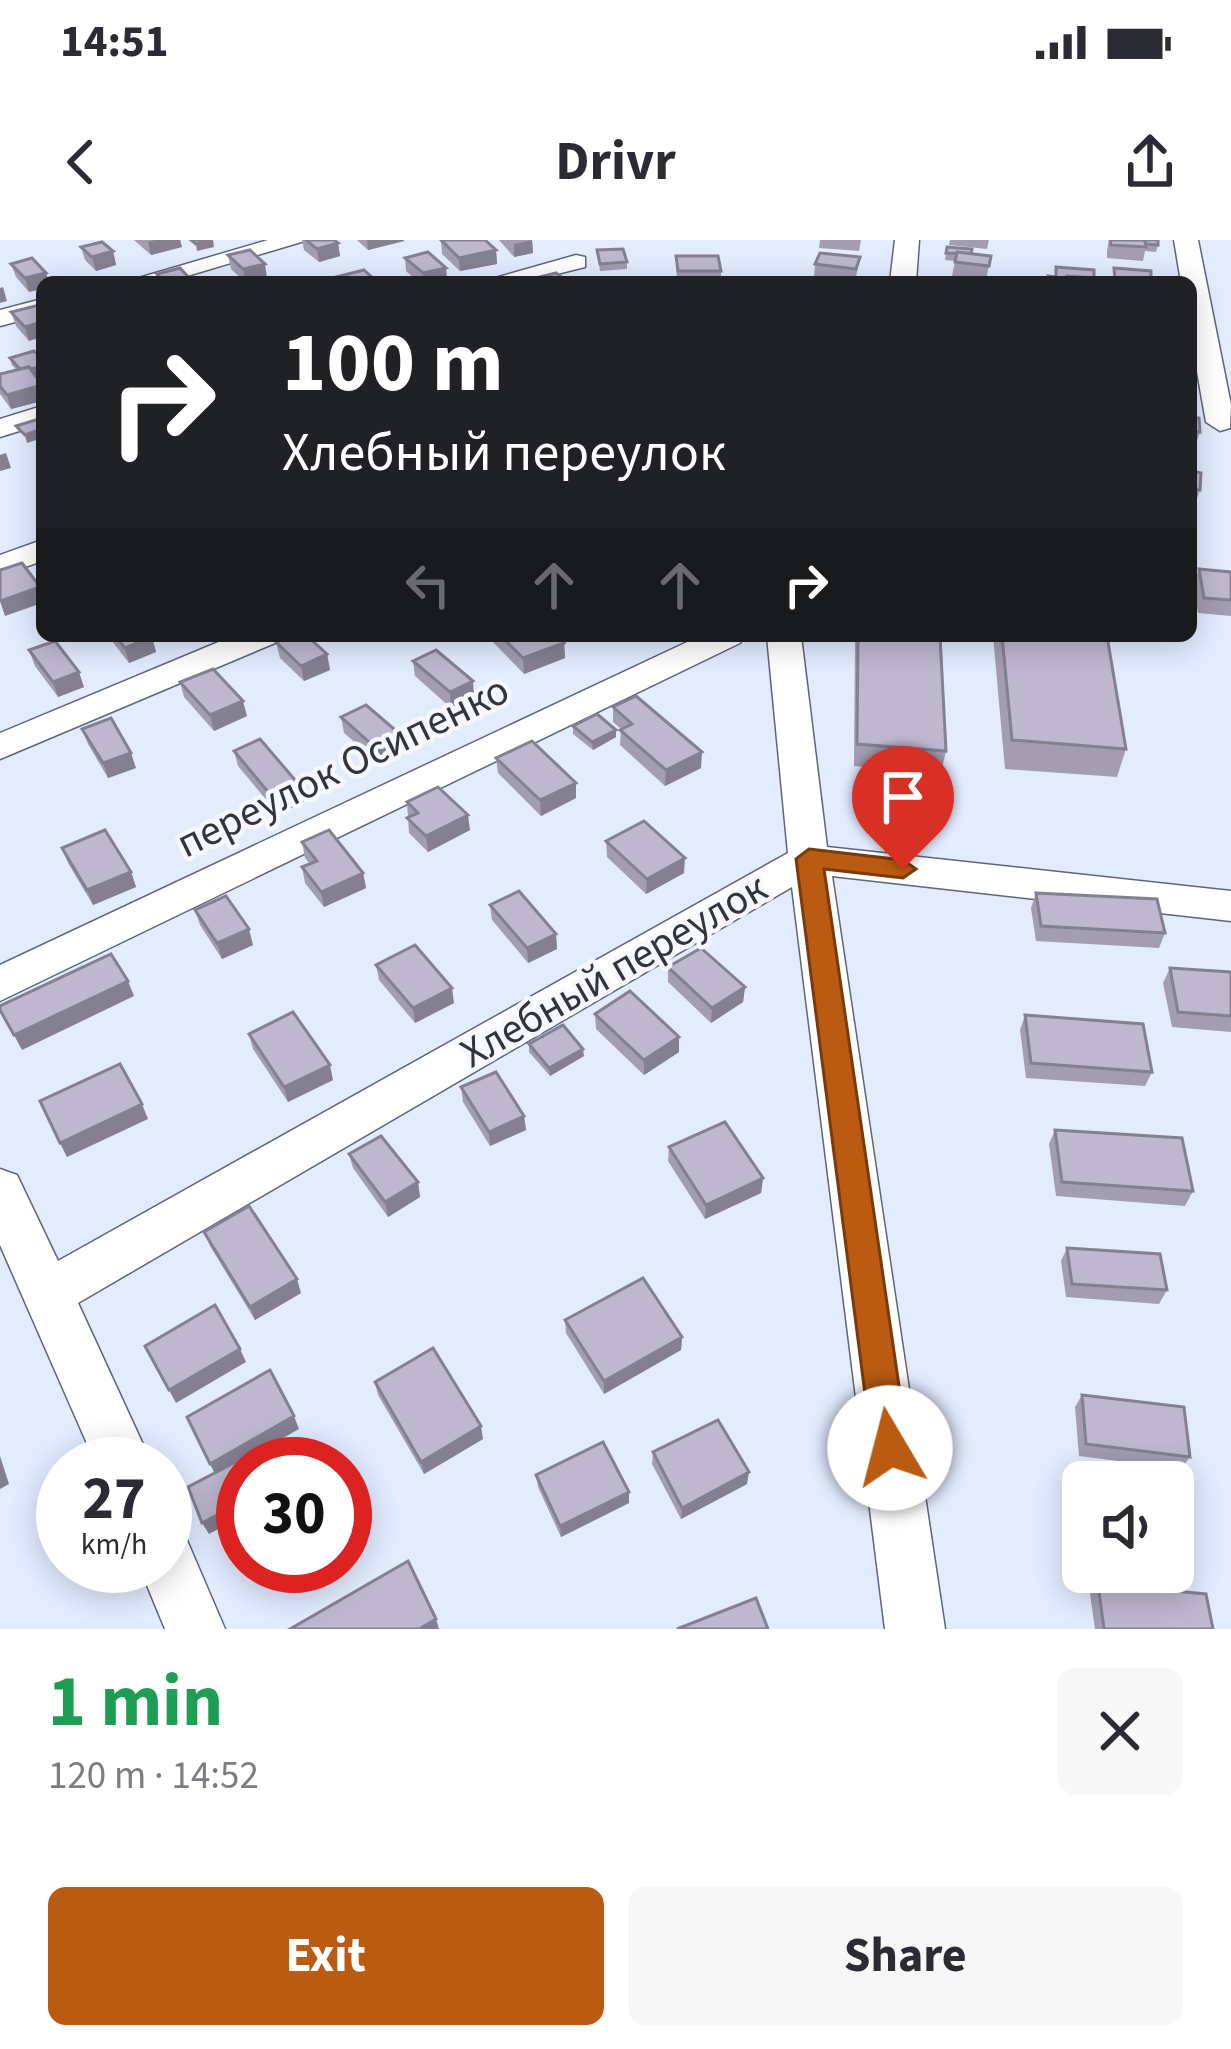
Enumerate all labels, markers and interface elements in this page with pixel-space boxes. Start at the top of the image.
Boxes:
text: 14:51 [60,10,169,74]
text: Drivr [555,124,676,201]
icon: back [48,129,114,195]
icon: share [1117,129,1183,195]
text: 100 m [282,304,504,424]
icon: right [84,324,240,480]
text: Хлебный переулок [282,415,726,492]
icon: left [395,552,461,618]
icon: ahead [521,552,587,618]
icon: ahead [647,552,713,618]
icon: right [773,552,839,618]
street label: переулок Осипенко [167,660,519,874]
pin [852,746,954,869]
icon: arrive [870,764,936,830]
street label: Хлебный переулок [450,859,779,1083]
position arrow [827,1385,953,1511]
speed limit sign: 30 [216,1437,372,1593]
text: 27 [82,1457,146,1542]
map controls [1062,1461,1194,1593]
button: sound [1062,1461,1194,1593]
text: km/h [81,1523,147,1566]
text: 1 min [48,1651,223,1754]
button: close [1057,1668,1183,1794]
text: 120 m · 14:52 [48,1748,259,1804]
button: Exit [48,1887,604,2025]
button: Share [628,1887,1183,2025]

